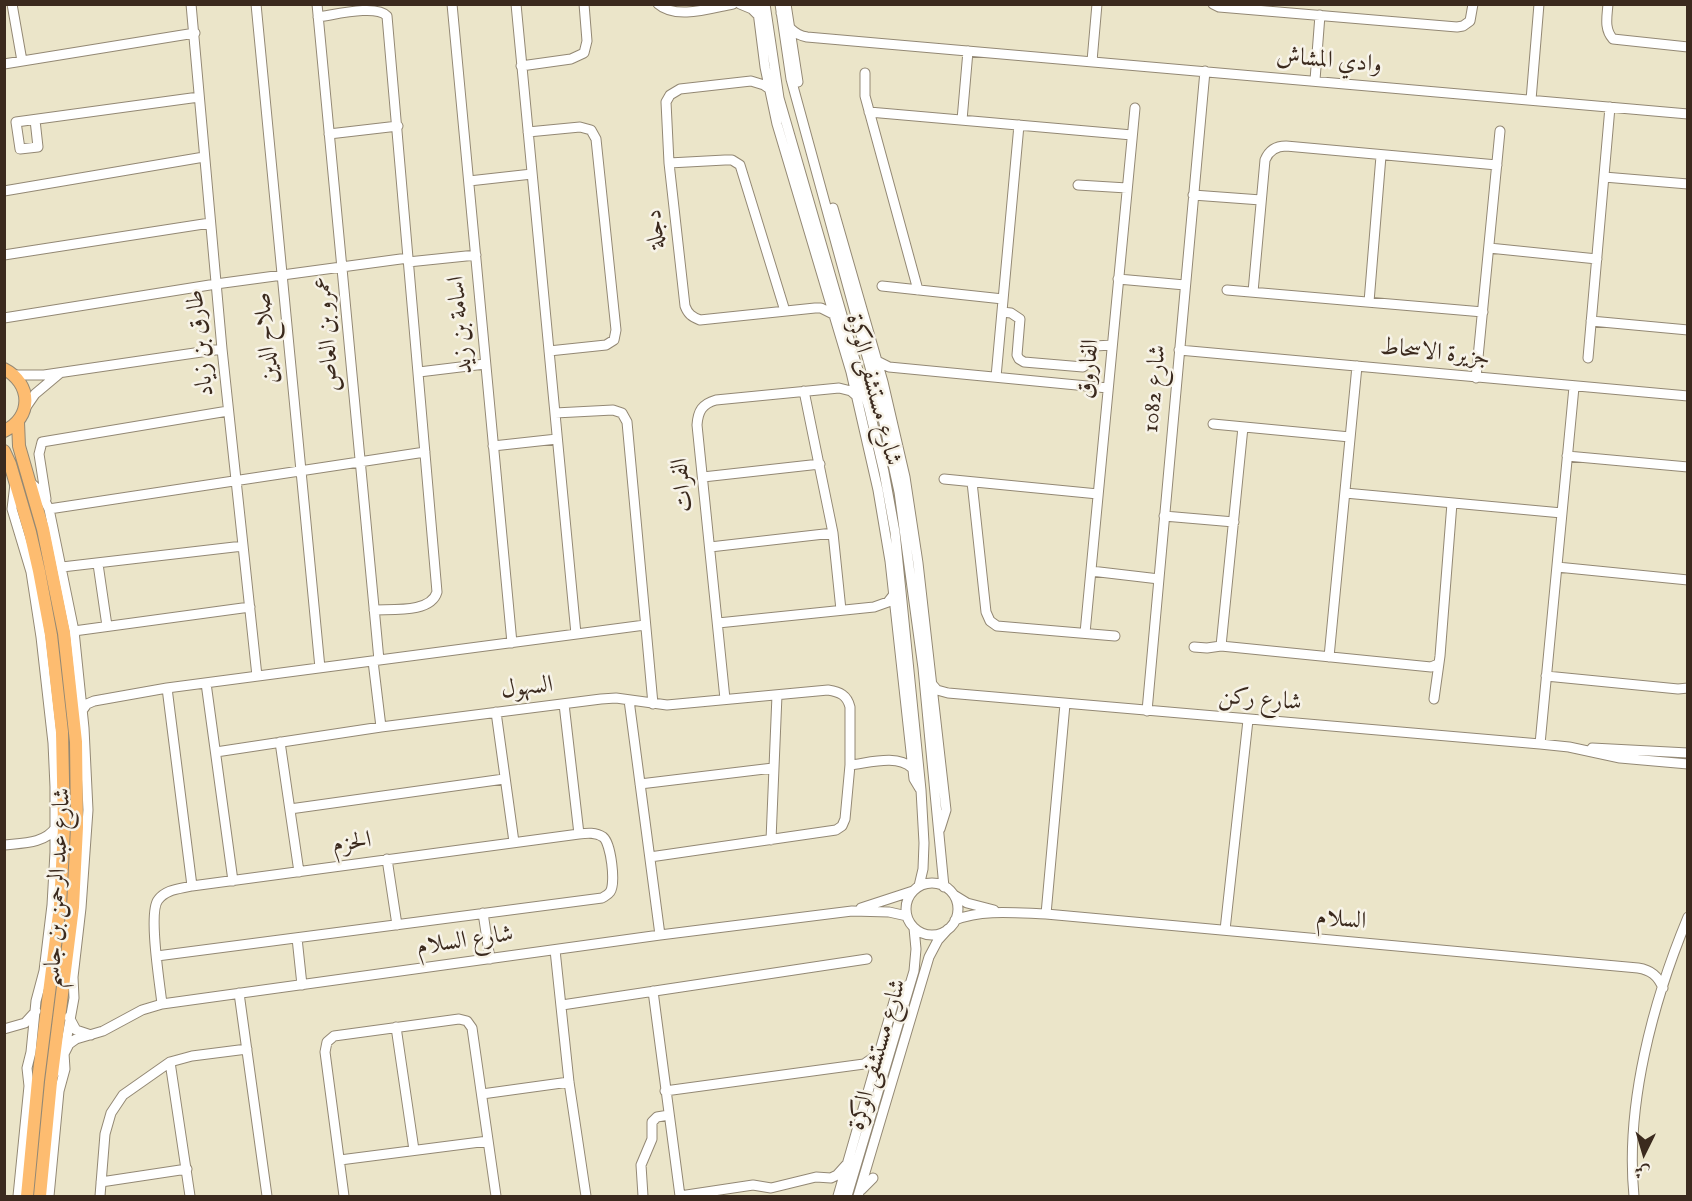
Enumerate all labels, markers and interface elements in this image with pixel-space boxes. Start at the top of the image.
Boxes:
street label: وادي المشاش [1275,43,1383,81]
street label: دجلة [641,208,673,250]
street label: عمرو بن العاص [310,275,348,393]
street label: اسامة بن زيد [443,275,481,375]
street label: طارق بن زياد [182,288,222,398]
street label: صلاح الدين [250,291,286,385]
street label: شارع مستشفى الوكرة [838,311,906,469]
street label: جزيرة الاسحاط [1379,334,1491,374]
street label: الفاروق [1073,338,1107,400]
street label: شارع 1082 [1138,344,1174,434]
street label: الفرات [667,457,701,513]
street label: السهول [499,672,555,706]
street label: شارع ركن [1217,683,1303,719]
street label: شارع عبد الرحمن بن جاسم [39,787,79,989]
street label: الحزم [330,827,374,861]
street label: السلام [1315,904,1367,938]
street label: شارع السلام [415,921,515,963]
street label: شارع مستشفى الوكرة [844,976,914,1134]
north arrow [1614,1123,1674,1183]
text: ش [1634,1160,1651,1182]

